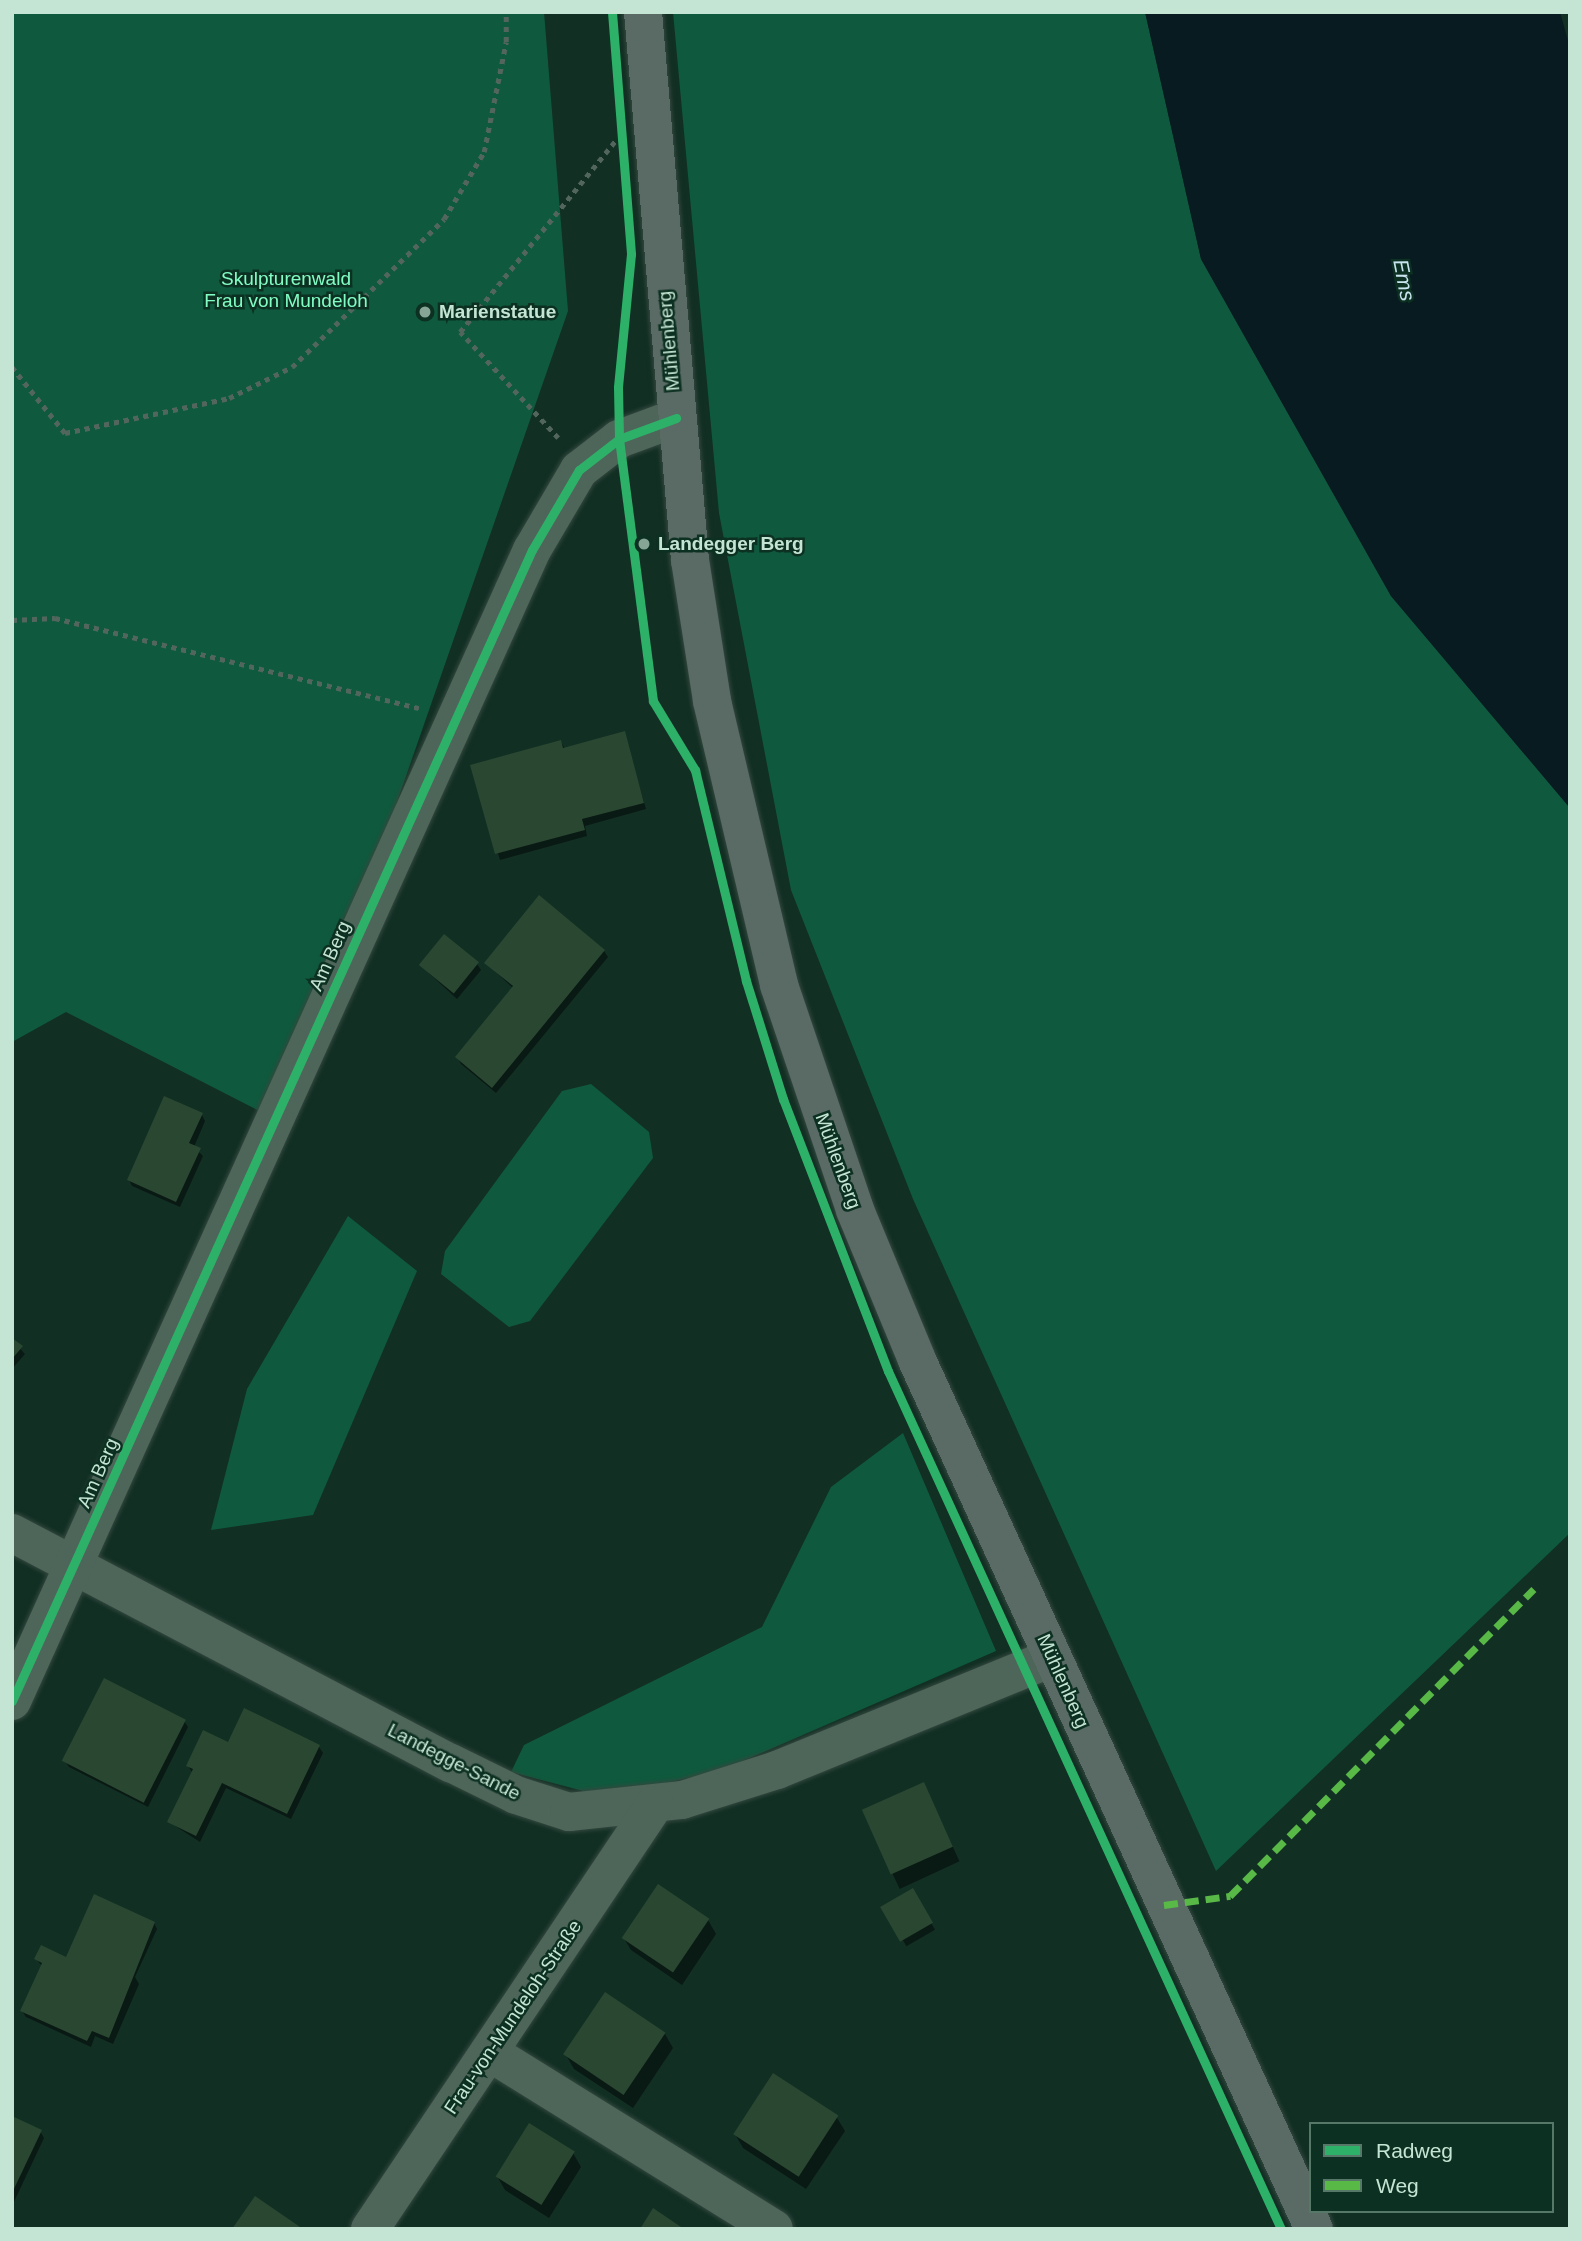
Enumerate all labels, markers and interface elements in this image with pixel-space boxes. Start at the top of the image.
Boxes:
water label: Ems [1388,257,1420,303]
park label: Skulpturenwald Frau von Mundeloh [204,268,368,312]
street label: Mühlenberg [653,290,685,392]
place label: Marienstatue [439,301,556,323]
marker: Marienstatue [417,304,433,320]
place label: Landegger Berg [658,533,804,555]
marker: Landegger Berg [636,536,652,552]
street label: Am Berg [305,918,355,994]
street label: Mühlenberg [810,1110,866,1212]
street label: Am Berg [73,1435,123,1511]
street label: Mühlenberg [1032,1631,1094,1731]
street label: Landegge-Sande [384,1719,524,1805]
street label: Frau-von-Mundeloh-Straße [439,1916,587,2118]
legend [1309,2122,1554,2213]
text: Radweg [1376,2139,1453,2162]
text: Weg [1376,2174,1419,2197]

